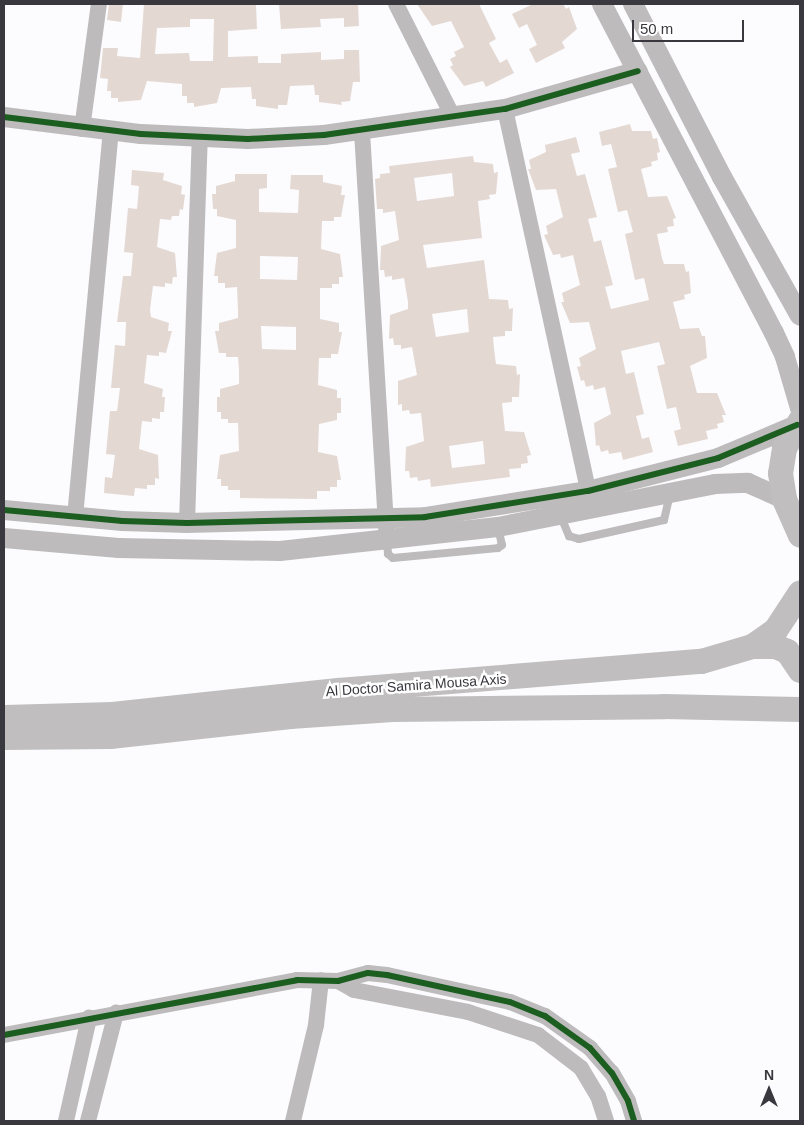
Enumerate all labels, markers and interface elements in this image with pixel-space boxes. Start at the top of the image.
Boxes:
scale bar [634,10,746,42]
text: 50 m [640,20,673,37]
street label: Al Doctor Samira Mousa Axis [325,670,507,700]
north arrow [744,1065,794,1115]
text: N [764,1067,774,1083]

